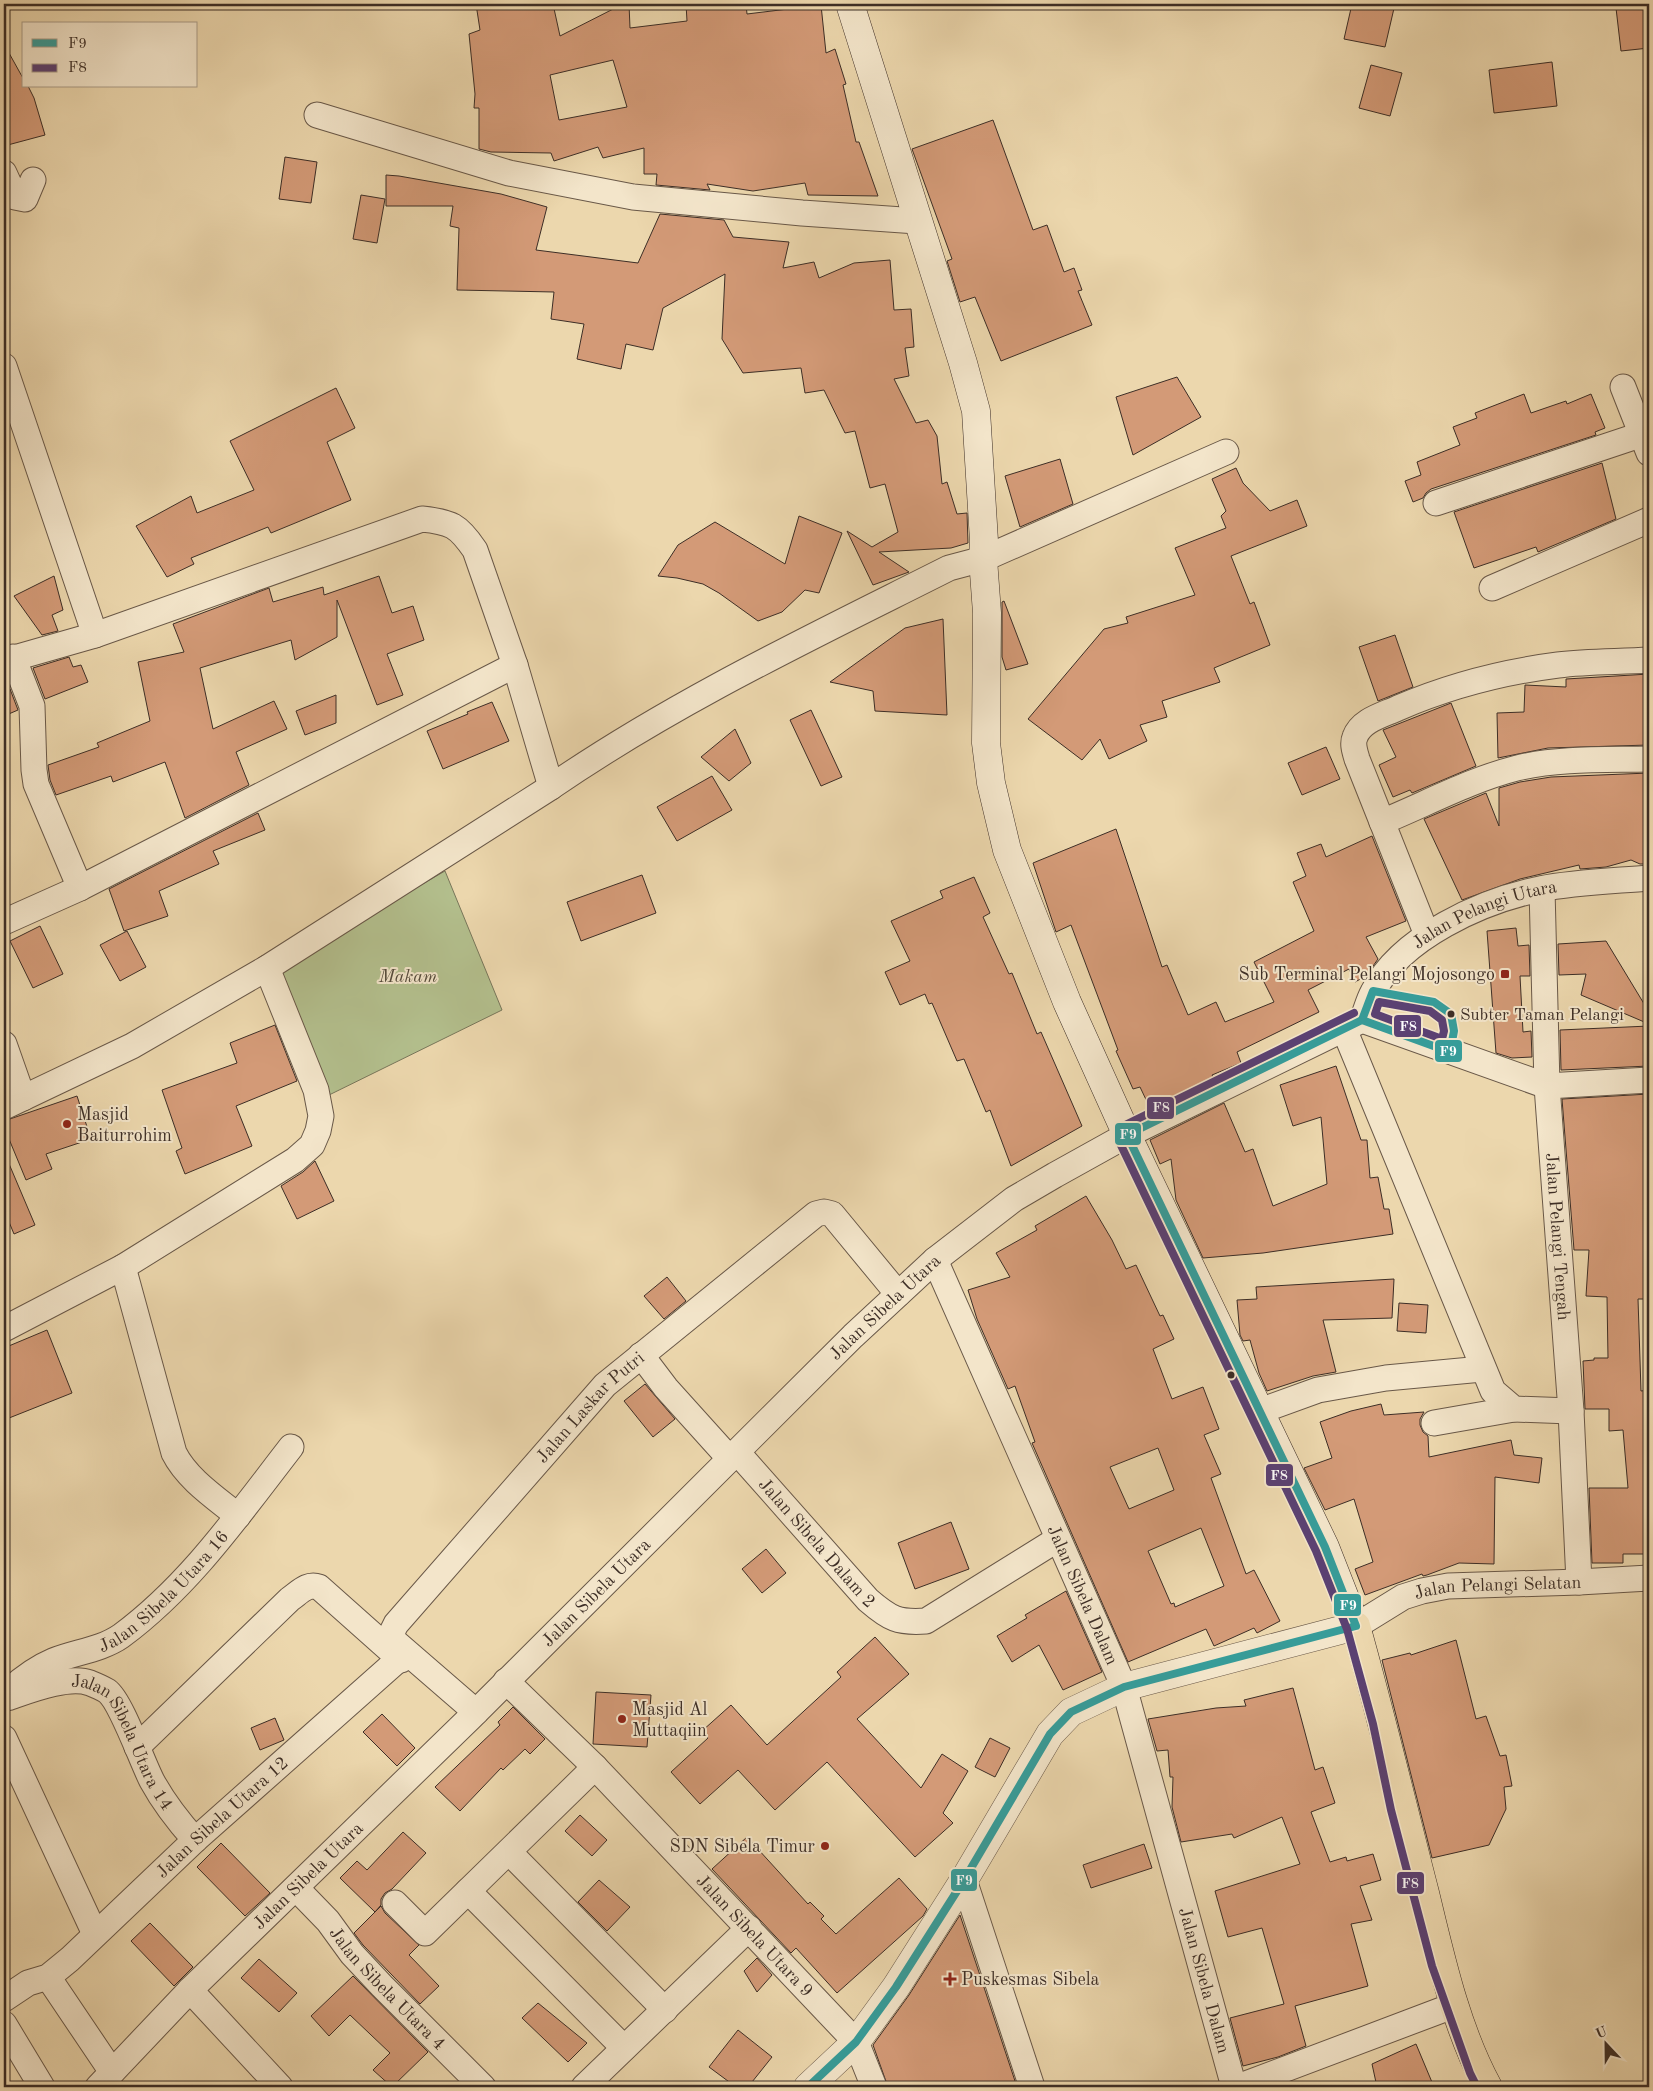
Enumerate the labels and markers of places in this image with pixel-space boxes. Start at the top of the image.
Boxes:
place label: Sub Terminal Pelangi Mojosongo [1239,966,1495,984]
marker: Sub Terminal Pelangi Mojosongo [1499,968,1511,980]
place label: Subter Taman Pelangi [1460,1007,1624,1024]
marker: Subter Taman Pelangi [1446,1009,1456,1019]
place label: Masjid Baiturrohim [77,1106,172,1145]
marker: Masjid Baiturrohim [61,1118,73,1130]
unlabelled marker [1226,1370,1236,1380]
place label: Masjid Al Muttaqiin [632,1701,708,1740]
marker: Masjid Al Muttaqiin [616,1713,628,1725]
place label: SDN Sibela Timur [670,1838,816,1856]
marker: SDN Sibela Timur [819,1840,831,1852]
place label: Puskesmas Sibela [961,1971,1100,1989]
marker: Puskesmas Sibela [943,1972,957,1986]

